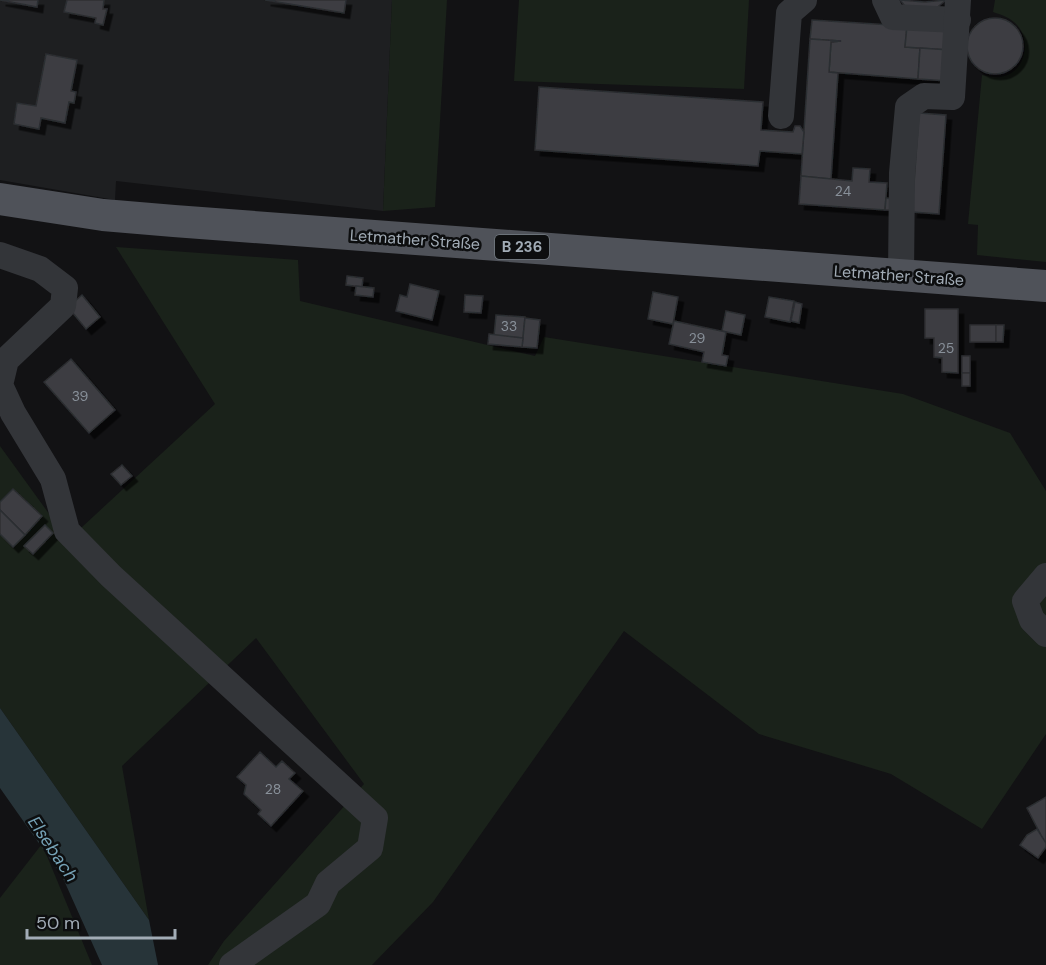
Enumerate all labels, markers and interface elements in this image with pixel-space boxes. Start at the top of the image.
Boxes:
house number: 24 [835,182,852,200]
street label: Letmather Straße [349,224,481,255]
road number: B 236 [495,235,549,259]
street label: Letmather Straße [833,260,965,291]
house number: 33 [501,317,517,335]
house number: 29 [689,329,706,347]
house number: 25 [938,339,954,357]
house number: 39 [72,387,89,405]
house number: 28 [265,780,281,798]
water label: Elsebach [22,811,84,887]
scale bar [27,902,176,940]
text: 50 m [36,911,80,935]

